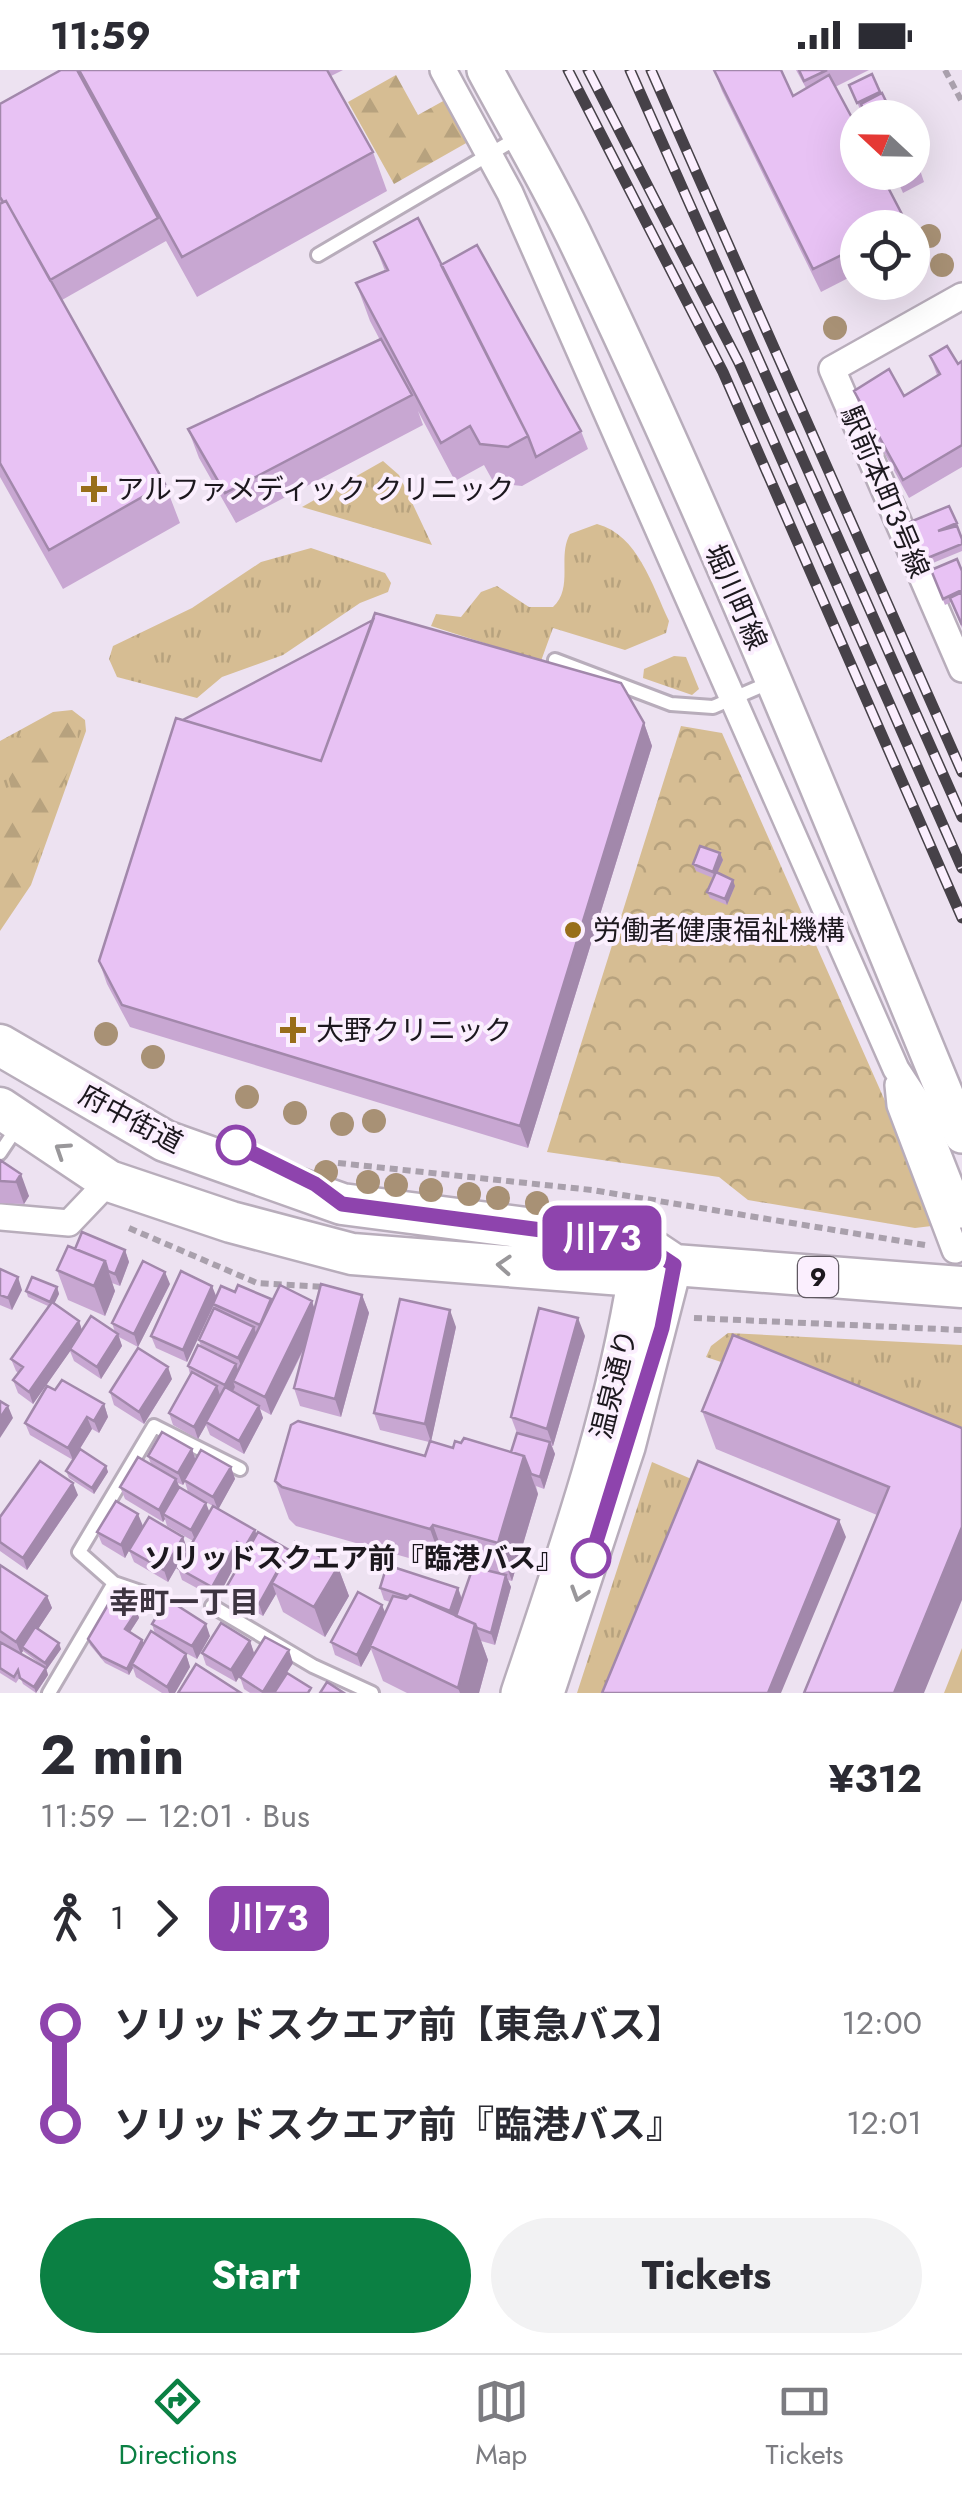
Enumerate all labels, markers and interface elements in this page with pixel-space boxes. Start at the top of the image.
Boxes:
text: 11:59 [50,8,151,63]
north arrow [840,100,930,190]
map controls [840,100,930,300]
button: locate [840,210,930,300]
street label: 駅前本町3号線 [830,400,940,584]
place label: アルファメディック クリニック [116,469,514,510]
marker: アルファメディック クリニック [81,476,107,502]
street label: 堀川町線 [694,537,778,657]
place label: 労働者健康福祉機構 [593,910,845,951]
marker: 労働者健康福祉機構 [562,919,584,941]
place label: 大野クリニック [316,1010,512,1051]
marker: 大野クリニック [280,1017,306,1043]
street label: 府中街道 [72,1075,190,1163]
unlabelled marker [217,1126,255,1164]
one-way arrow [55,1144,74,1162]
line badge: 川７３ [544,1206,660,1270]
text: 川７３ [562,1213,642,1263]
one-way arrow [496,1255,512,1276]
road number: 9 [798,1257,838,1297]
street label: 温泉通り [581,1325,647,1443]
place label: ソリッドスクエア前『臨港バス』 [144,1538,564,1579]
marker: ソリッドスクエア前『臨港バス』 [572,1539,610,1577]
district label: 幸町一丁目 [109,1581,259,1624]
one-way arrow [570,1585,590,1602]
text: 2 min [40,1715,185,1795]
text: ¥312 [829,1751,922,1806]
text: 11:59 – 12:01 · Bus [40,1793,310,1839]
icon: walk [40,1891,95,1946]
icon: forward [139,1891,194,1946]
text: 川７３ [229,1893,309,1943]
text: 1 [110,1895,124,1941]
text: ソリッドスクエア前【東急バス】 [114,1997,684,2052]
text: 12:00 [841,2000,922,2046]
text: ソリッドスクエア前『臨港バス』 [114,2097,684,2152]
text: 12:01 [846,2100,922,2146]
button: Start [40,2218,471,2333]
button: Tickets [491,2218,922,2333]
tab: Directions [118,2374,237,2475]
tab: Map [474,2374,529,2475]
tab: Tickets [766,2374,844,2475]

